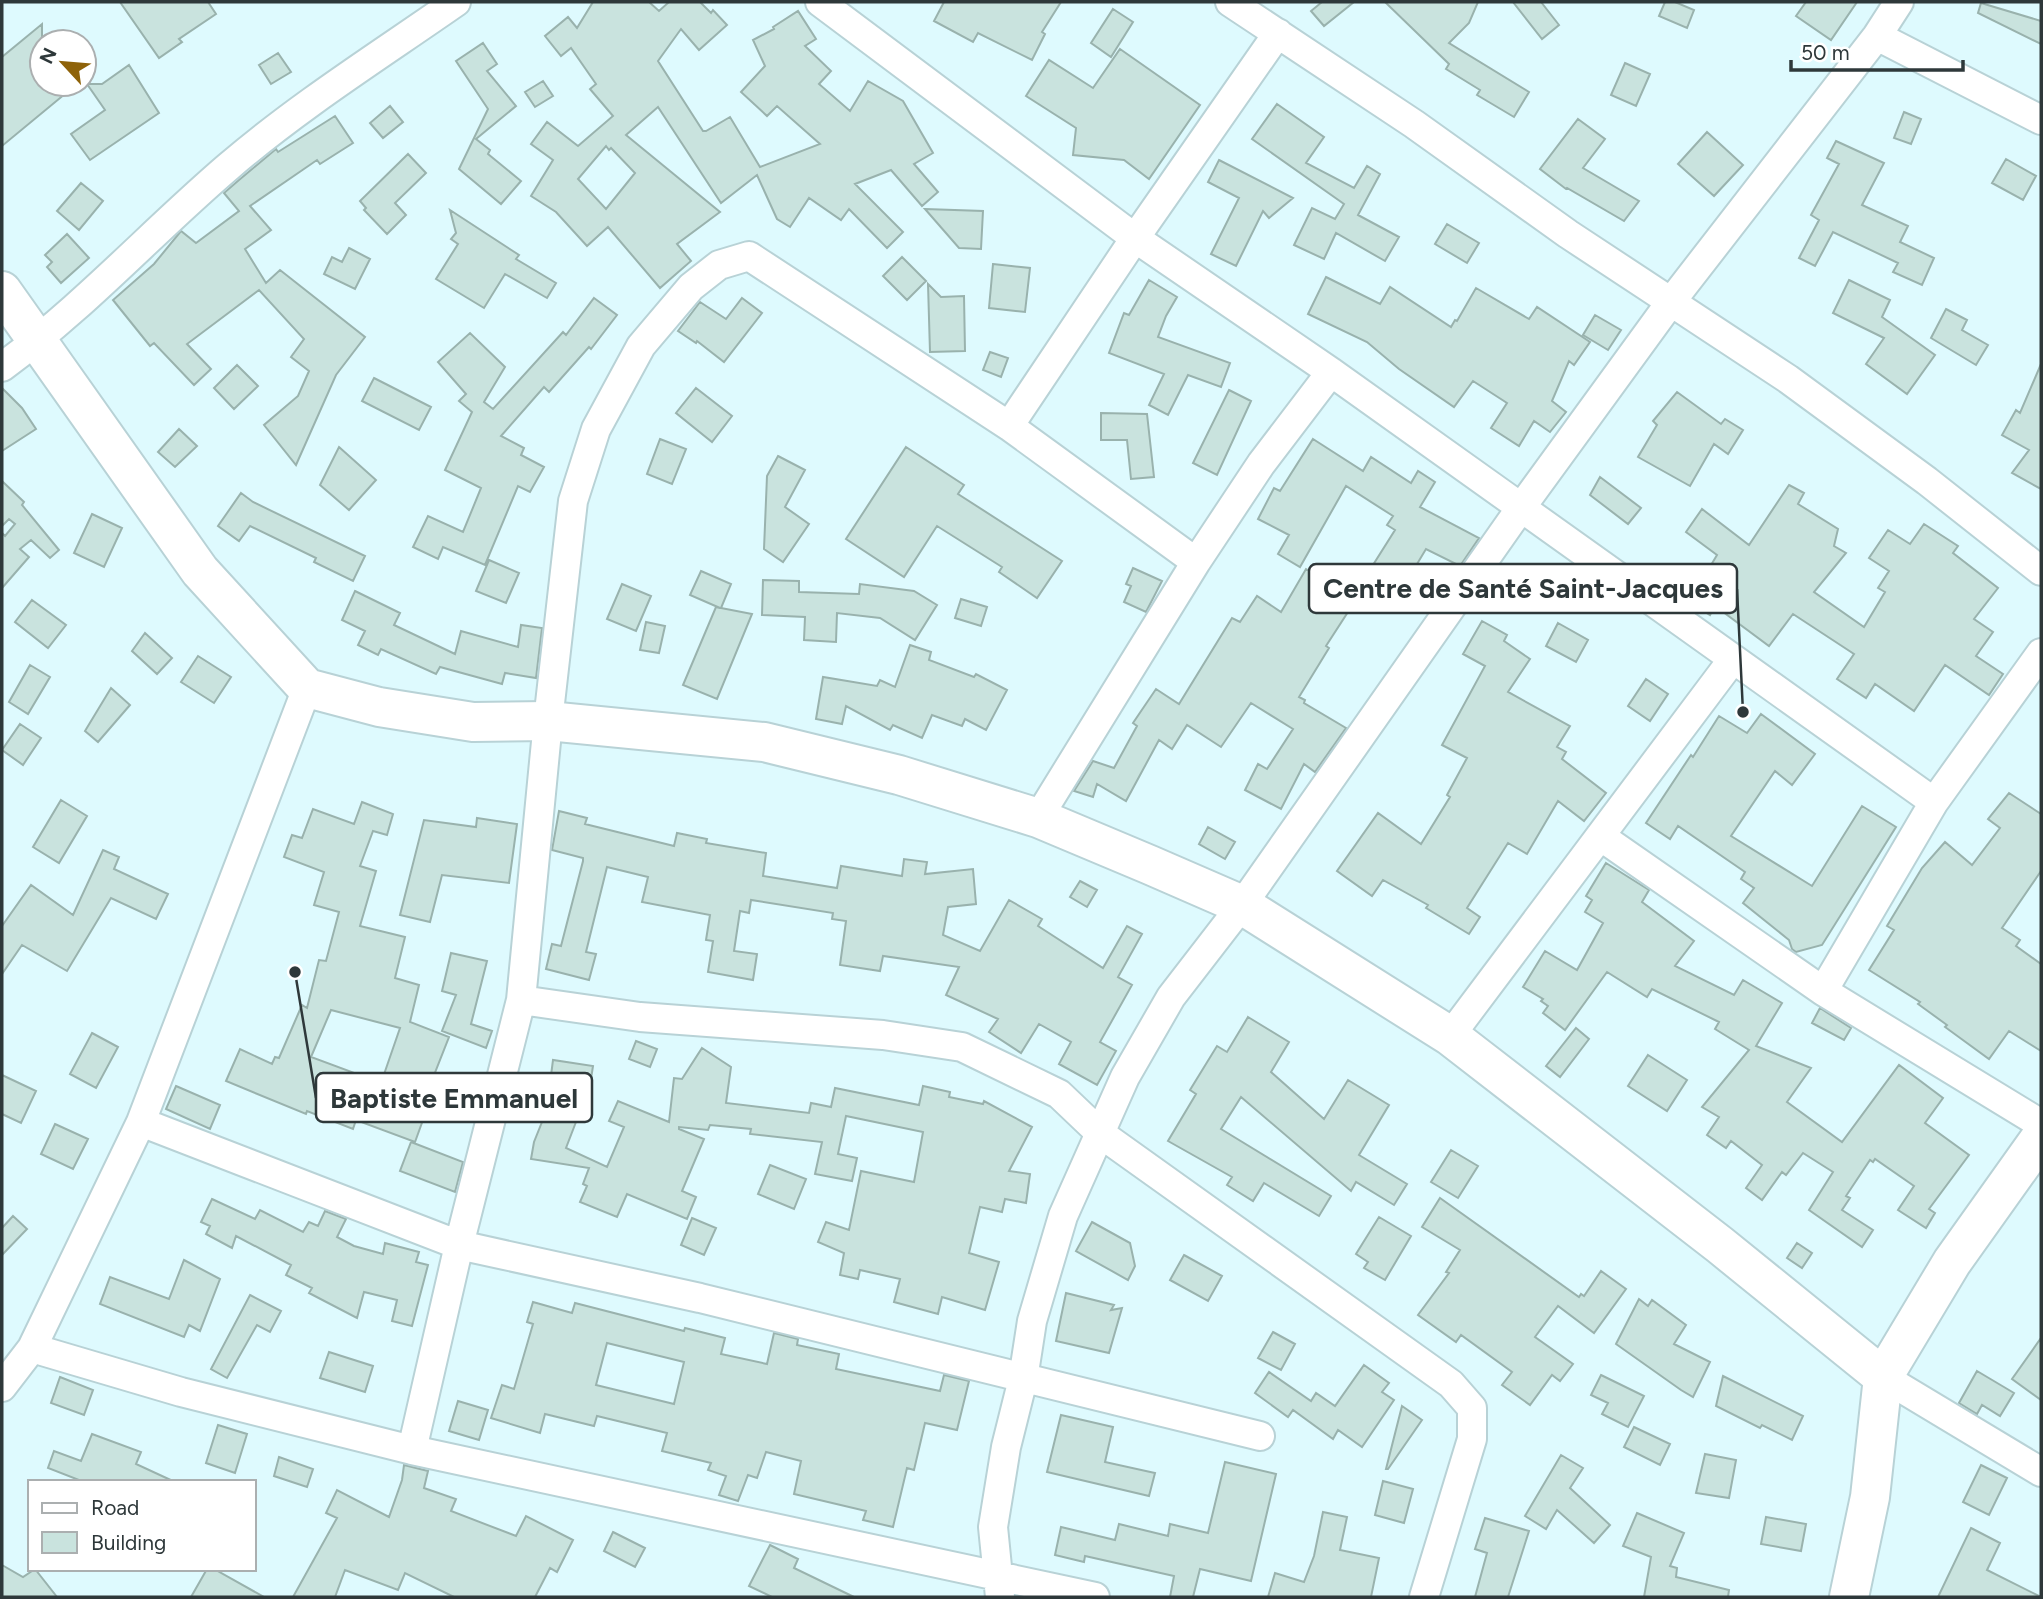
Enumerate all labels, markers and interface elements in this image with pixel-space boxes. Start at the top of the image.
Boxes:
north arrow [28,28,98,98]
scale bar [1791,28,1962,72]
text: 50 m [1801,40,1850,65]
text: N [35,44,62,67]
callout: Centre de Santé Saint-Jacques [1309,564,1737,613]
text: Centre de Santé Saint-Jacques [1323,571,1723,605]
callout: Baptiste Emmanuel [316,1073,592,1122]
text: Baptiste Emmanuel [330,1081,578,1115]
legend [28,1480,256,1571]
text: Road [91,1495,139,1520]
text: Building [91,1530,166,1555]

